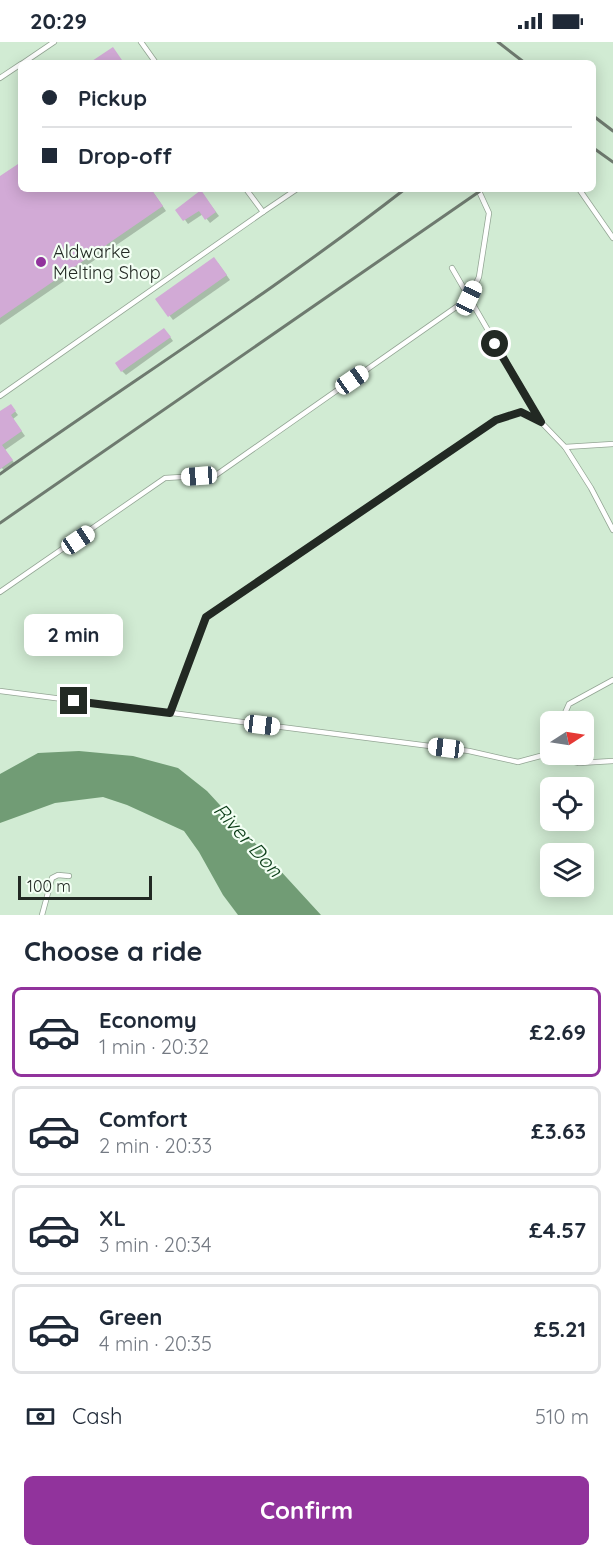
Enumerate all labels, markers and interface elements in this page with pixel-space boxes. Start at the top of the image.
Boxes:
text: 20:29 [30,7,87,35]
text: Pickup [78,84,147,112]
text: Drop-off [78,142,172,170]
place label: Aldwarke Melting Shop [53,240,161,284]
marker: Aldwarke Melting Shop [34,255,48,269]
car [453,278,485,318]
route start [481,330,508,357]
car [332,362,372,398]
car [180,466,218,486]
car [58,522,98,558]
callout: 2 min [25,614,124,656]
text: 2 min [47,622,100,647]
route end [60,687,87,714]
north arrow [540,711,594,765]
map controls [540,711,594,897]
car [243,714,281,736]
car [427,737,465,759]
button: locate [540,777,594,831]
water label: River Don [209,798,288,882]
button: layers [540,843,594,897]
scale bar [18,873,152,900]
text: 100 m [27,876,71,896]
text: Choose a ride [24,934,202,968]
icon: car [27,1005,81,1059]
text: Economy [99,1006,197,1034]
text: £2.69 [530,1018,586,1046]
text: 1 min · 20:32 [99,1034,209,1059]
icon: car [27,1104,81,1158]
text: Comfort [99,1105,188,1133]
text: £3.63 [531,1117,586,1145]
text: 2 min · 20:33 [99,1133,212,1158]
icon: car [27,1203,81,1257]
text: XL [99,1204,126,1232]
text: £4.57 [529,1216,586,1244]
text: 3 min · 20:34 [99,1232,212,1257]
icon: car [27,1302,81,1356]
text: Green [99,1303,162,1331]
text: £5.21 [534,1315,586,1343]
text: 4 min · 20:35 [99,1331,212,1356]
icon: cash [24,1400,57,1433]
text: Cash [72,1402,123,1430]
text: 510 m [535,1404,589,1429]
button: Confirm [24,1476,589,1545]

